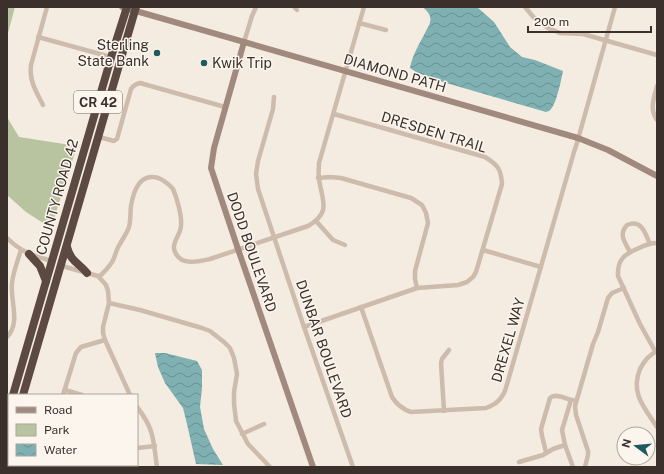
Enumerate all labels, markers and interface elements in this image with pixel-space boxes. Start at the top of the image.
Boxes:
scale bar [528,8,651,34]
text: 200 m [534,15,569,29]
place label: Sterling State Bank [77,37,149,69]
marker: Sterling State Bank [152,48,162,58]
street label: DIAMOND PATH [342,51,448,95]
place label: Kwik Trip [212,55,272,71]
marker: Kwik Trip [199,58,209,68]
road number: CR 42 [74,91,122,113]
street label: DRESDEN TRAIL [379,108,489,156]
street label: COUNTY ROAD 42 [33,137,81,257]
street label: DODD BOULEVARD [224,190,280,314]
street label: DUNBAR BOULEVARD [293,278,355,420]
street label: DREXEL WAY [488,296,528,384]
legend [8,394,138,466]
text: Road [44,403,72,417]
text: Park [44,423,70,437]
north arrow [616,426,656,466]
text: N [619,437,633,449]
text: Water [44,443,78,457]

